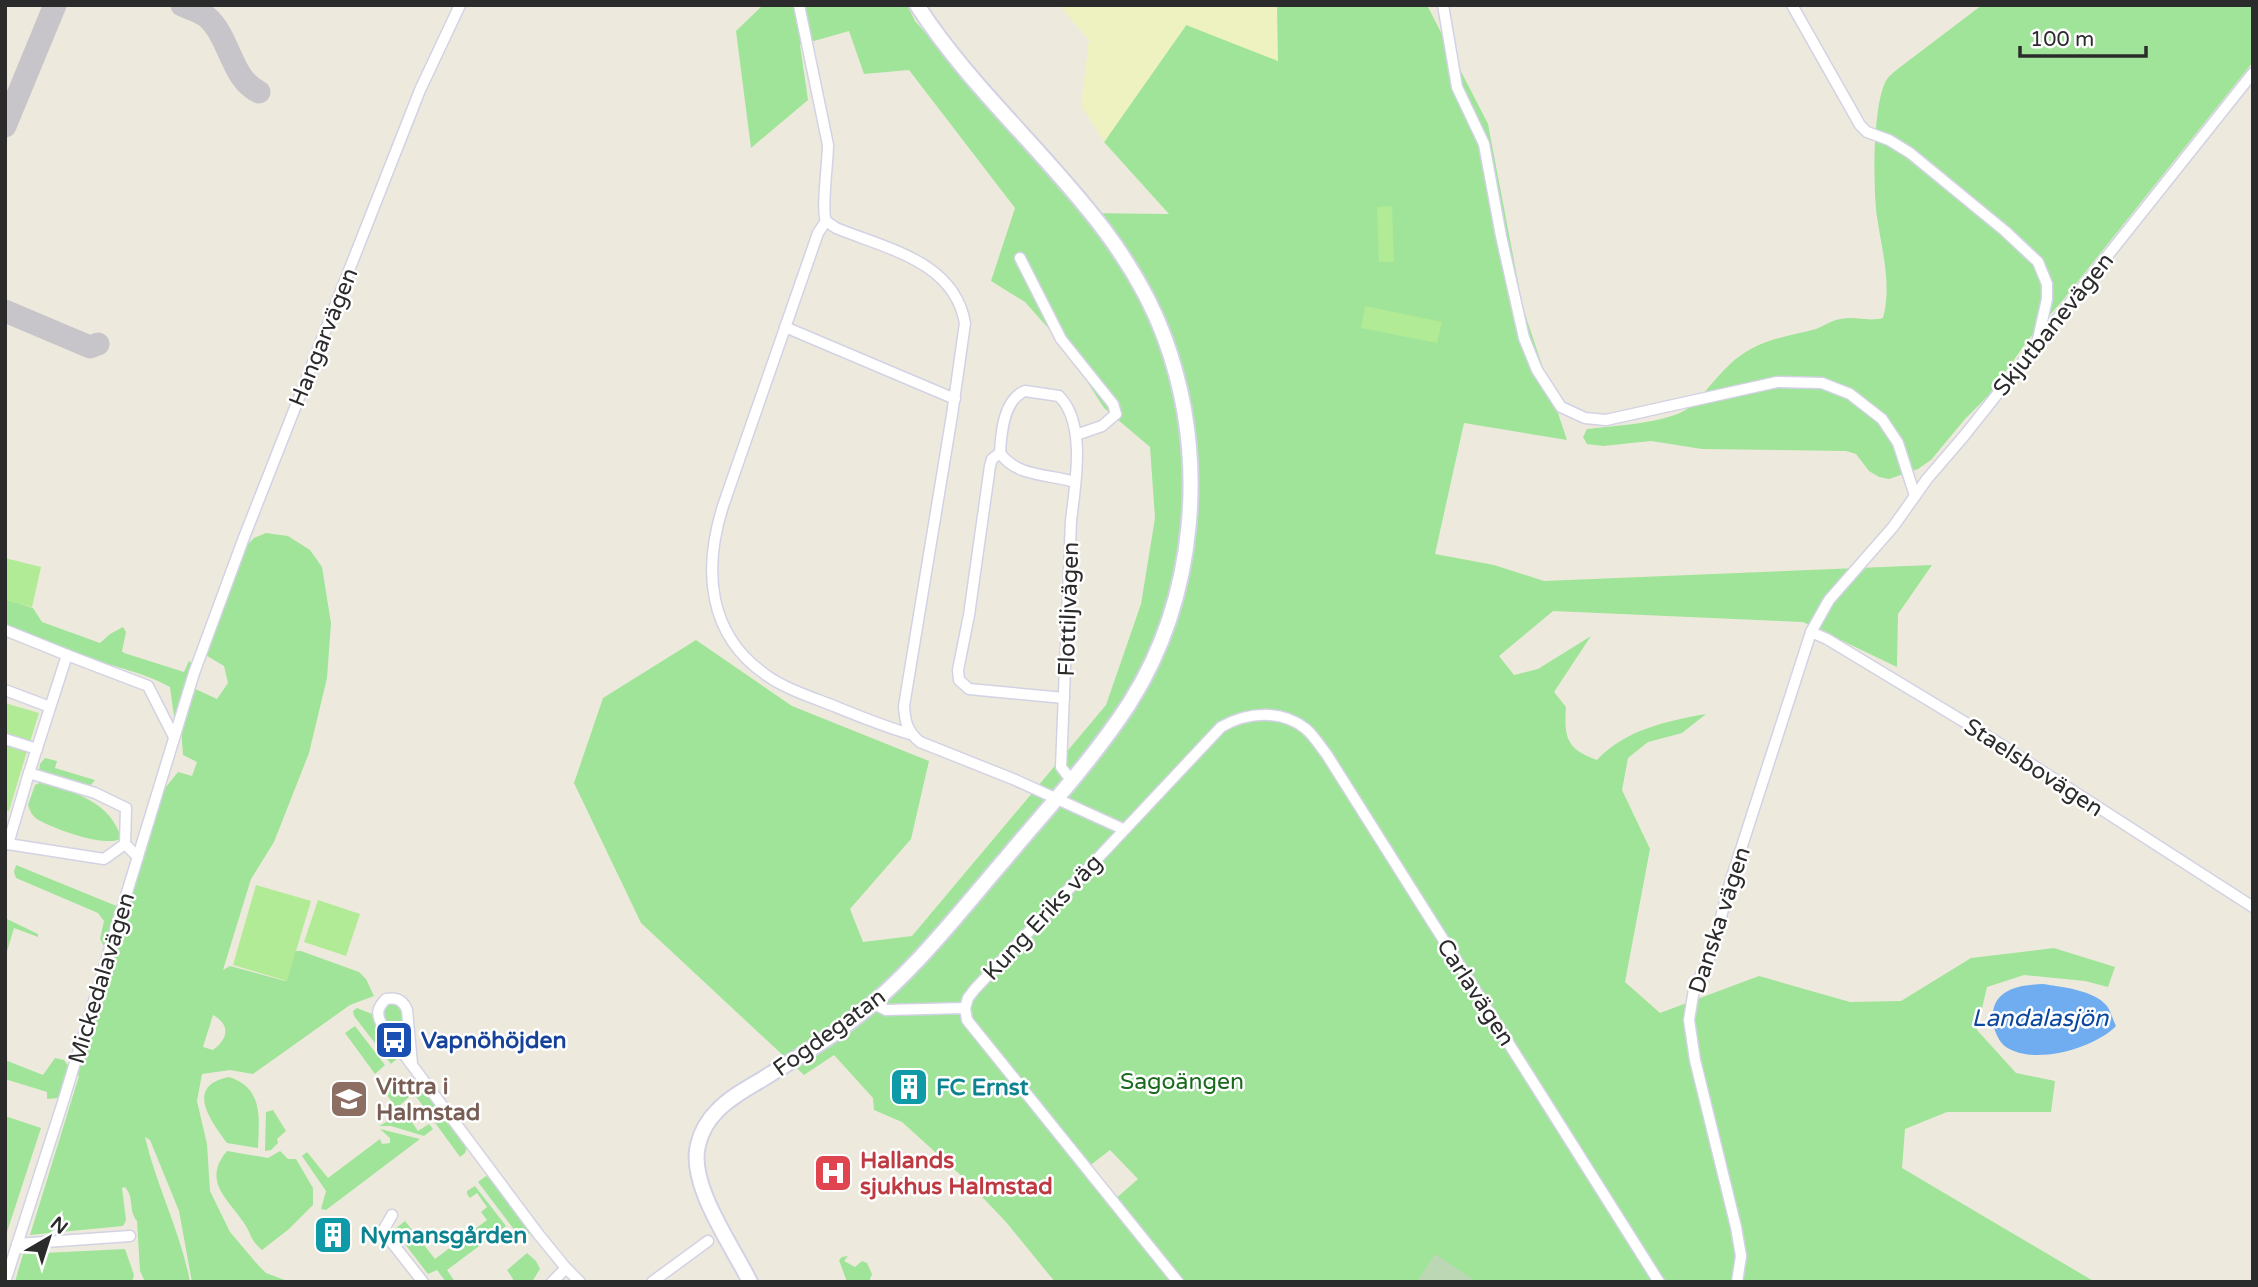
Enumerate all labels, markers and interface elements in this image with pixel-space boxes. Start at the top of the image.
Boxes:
scale bar [2020,14,2146,58]
text: 100 m [2030,27,2094,52]
street label: Skjutbanevägen [1988,247,2120,402]
street label: Hangarvägen [283,264,364,411]
street label: Flottiljvägen [1053,541,1085,677]
street label: Staelsbovägen [1959,713,2108,823]
street label: Danska vägen [1683,843,1757,997]
street label: Kung Eriks väg [977,849,1108,986]
street label: Mickedalavägen [63,889,141,1067]
street label: Carlavägen [1430,933,1520,1052]
street label: Fogdegatan [768,983,891,1083]
water label: Landalasjön [1972,1004,2110,1033]
bus stop icon: Vapnöhöjden [373,1019,415,1061]
place label: Vapnöhöjden [421,1027,567,1055]
building icon: FC Ernst [888,1066,930,1108]
park label: Sagoängen [1120,1068,1244,1096]
place label: Vittra i Halmstad [376,1073,480,1127]
place label: FC Ernst [936,1074,1029,1102]
school or university icon: Vittra i Halmstad [328,1078,370,1120]
place label: Hallands sjukhus Halmstad [860,1147,1053,1201]
hospital icon: Hallands sjukhus Halmstad [812,1152,854,1194]
north arrow [14,1203,84,1273]
text: N [46,1212,72,1239]
building icon: Nymansgården [312,1214,354,1256]
place label: Nymansgården [360,1222,527,1250]

